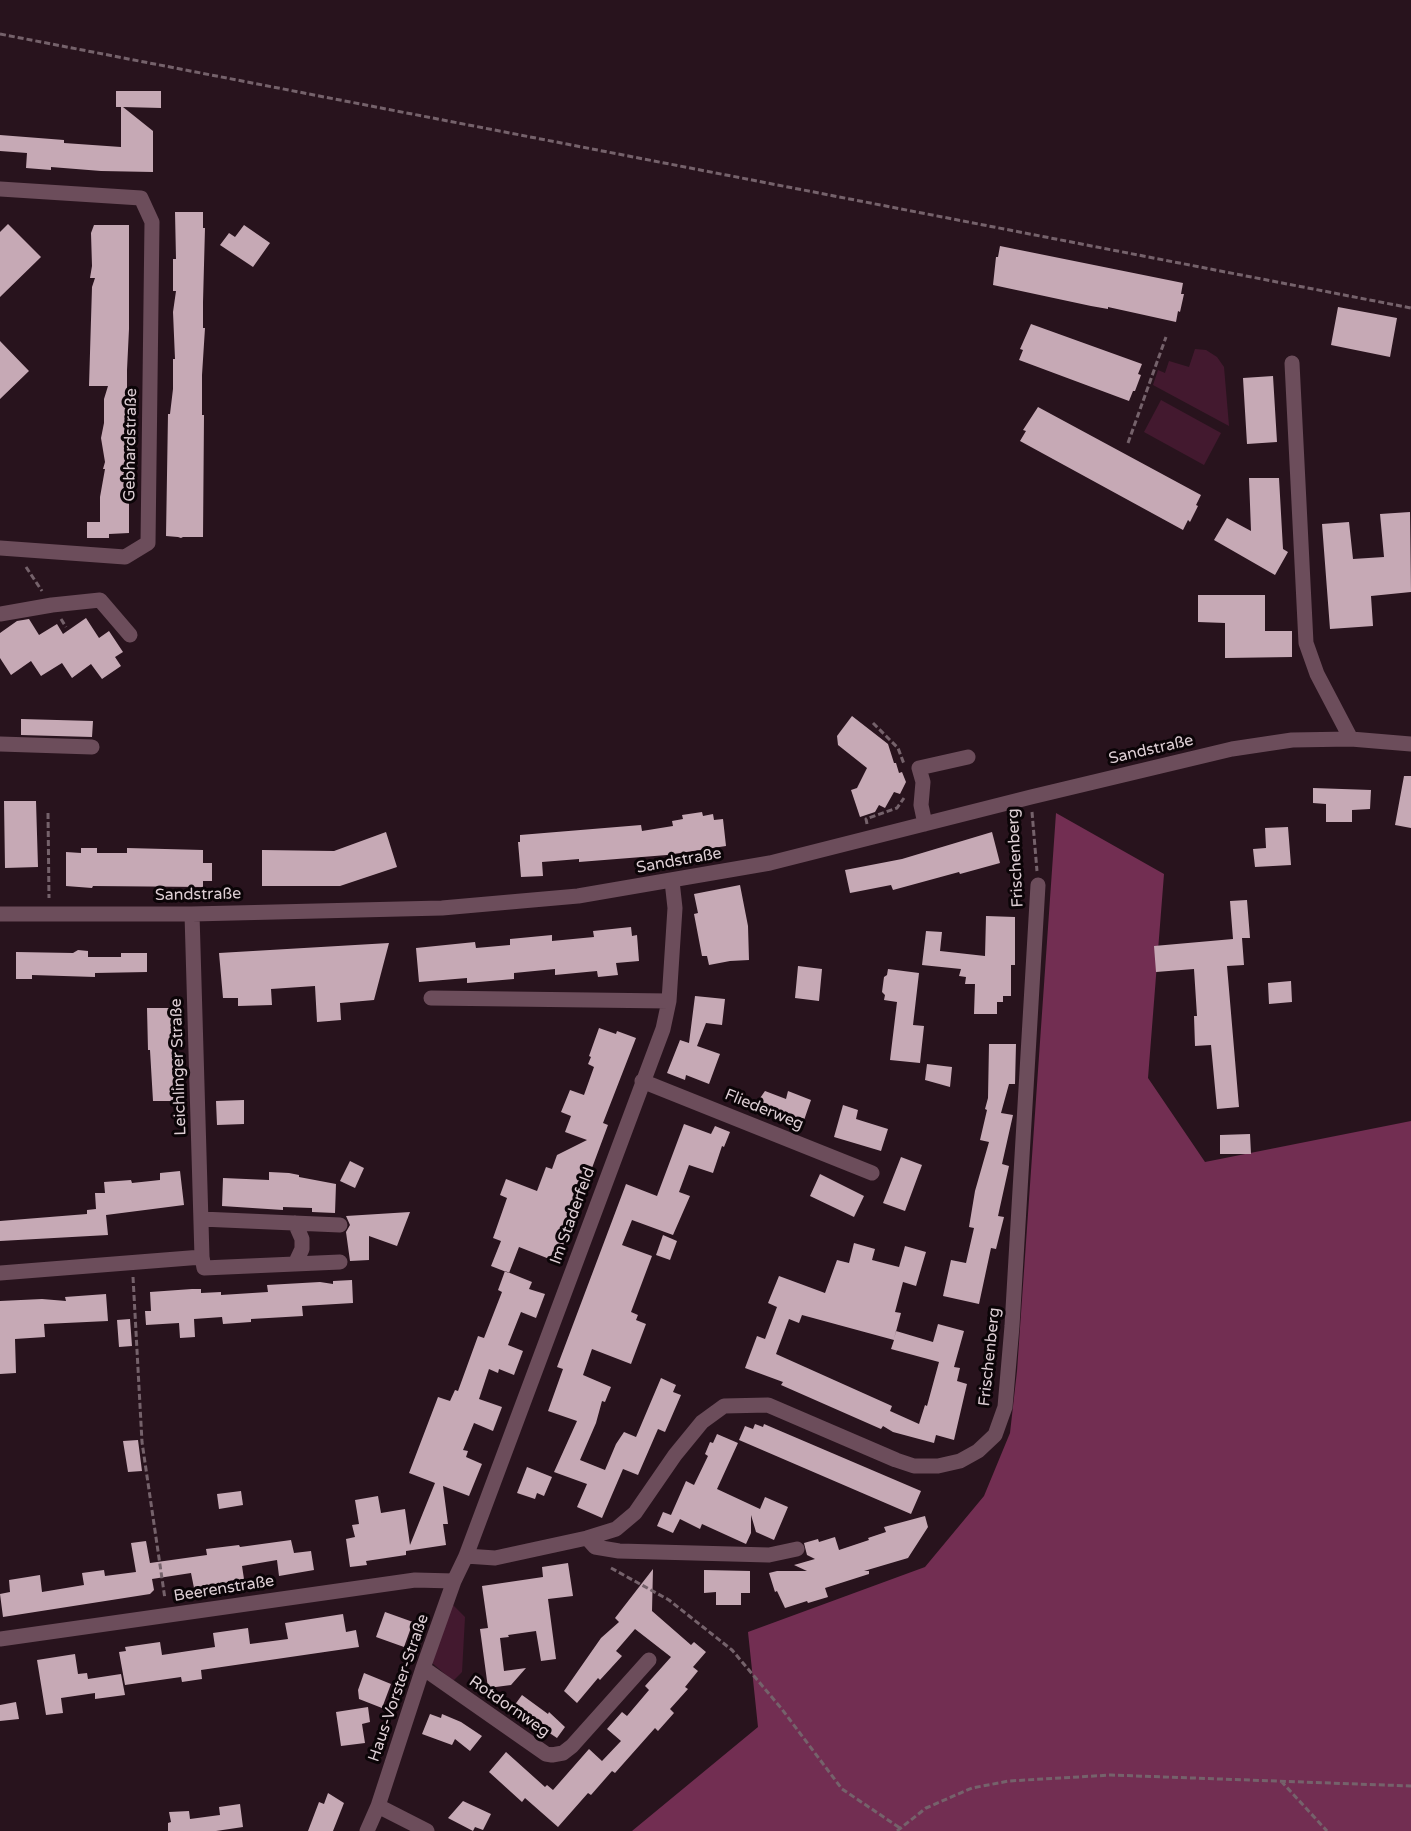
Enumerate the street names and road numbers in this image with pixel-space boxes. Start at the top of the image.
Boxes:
street label: Gebhardstraße [120,388,142,502]
street label: Sandstraße [1107,731,1195,769]
street label: Frischenberg [1004,808,1028,908]
street label: Sandstraße [635,844,723,878]
street label: Sandstraße [155,885,241,905]
street label: Leichlinger Straße [167,998,191,1136]
street label: Fliederweg [722,1085,806,1135]
street label: Im Staderfeld [547,1165,599,1267]
street label: Frischenberg [975,1307,1005,1407]
street label: Beerenstraße [172,1572,276,1606]
street label: Haus-Vorster-Straße [365,1612,433,1764]
street label: Rotdornweg [465,1672,553,1742]

